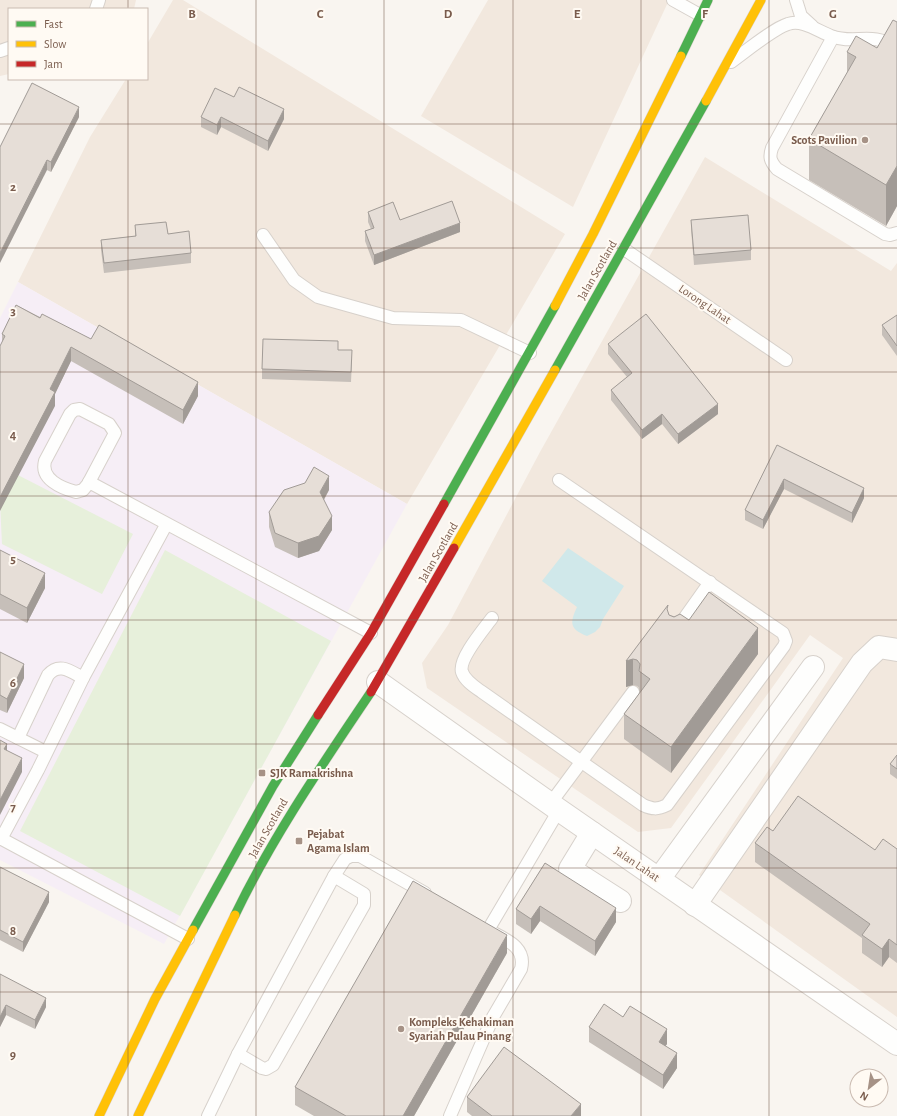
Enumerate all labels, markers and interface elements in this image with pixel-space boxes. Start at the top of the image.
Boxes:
legend [8,8,148,80]
text: B [188,8,196,21]
text: C [317,8,324,21]
text: D [444,8,453,21]
text: E [574,8,581,21]
text: F [702,8,709,21]
text: G [829,8,837,21]
text: Fast [44,18,63,30]
text: Slow [44,38,66,50]
text: Jam [44,58,63,70]
place label: Scots Pavilion [791,134,857,146]
marker: Scots Pavilion [860,135,870,145]
text: 2 [10,181,16,194]
street label: Jalan Scotland [575,238,619,302]
street label: Lorong Lahat [677,282,734,326]
text: 3 [10,305,16,318]
text: 4 [10,429,17,442]
street label: Jalan Scotland [416,520,460,584]
text: 5 [10,553,16,566]
text: 6 [10,677,16,690]
place label: SJK Ramakrishna [270,767,353,779]
marker: SJK Ramakrishna [257,768,267,778]
street label: Jalan Scotland [246,796,290,860]
text: 7 [10,801,16,814]
place label: Pejabat Agama Islam [307,828,370,854]
marker: Pejabat Agama Islam [294,836,304,846]
street label: Jalan Lahat [612,845,662,884]
text: 8 [10,925,16,938]
place label: Kompleks Kehakiman Syariah Pulau Pinang [409,1016,514,1043]
marker: Kompleks Kehakiman Syariah Pulau Pinang [396,1024,406,1034]
text: 9 [10,1049,16,1062]
north arrow [849,1068,889,1108]
text: N [858,1090,870,1103]

